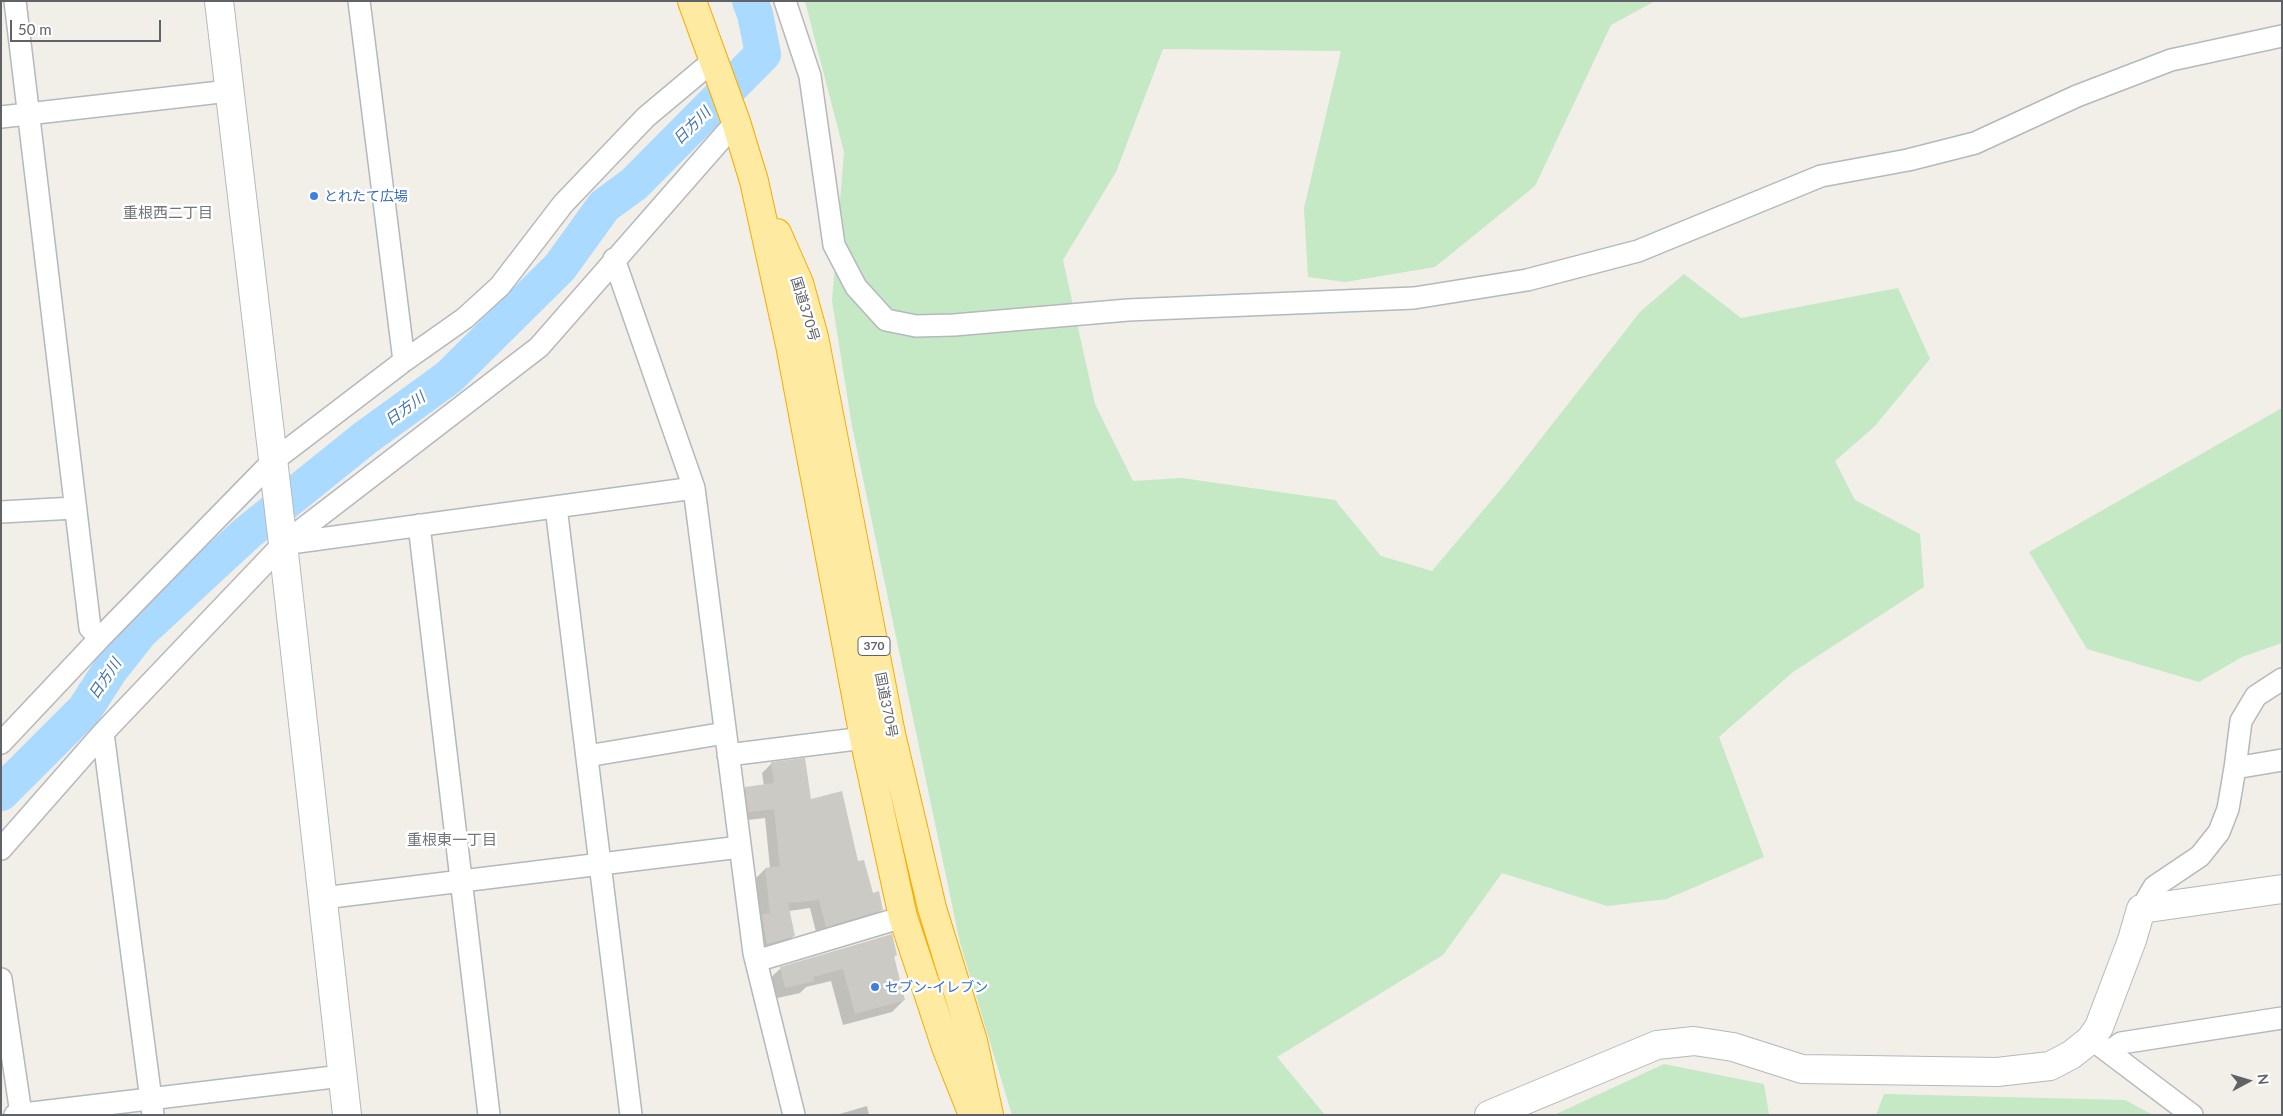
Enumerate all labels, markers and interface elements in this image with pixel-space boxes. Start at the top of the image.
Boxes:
scale bar [12,10,164,42]
text: 50 m [18,20,52,38]
water label: 日方川 [670,104,714,148]
place label: とれたて広場 [324,188,408,204]
marker: とれたて広場 [308,190,320,202]
district label: 重根西二丁目 [123,204,213,222]
street label: 国道370号 [787,275,823,343]
water label: 日方川 [382,388,428,430]
road number: 370 [858,636,890,656]
water label: 日方川 [85,655,125,703]
street label: 国道370号 [871,671,901,739]
district label: 重根東一丁目 [407,831,497,849]
place label: セブン-イレブン [885,979,988,995]
marker: セブン-イレブン [869,981,881,993]
north arrow [2223,1056,2273,1106]
text: N [2254,1073,2272,1086]

